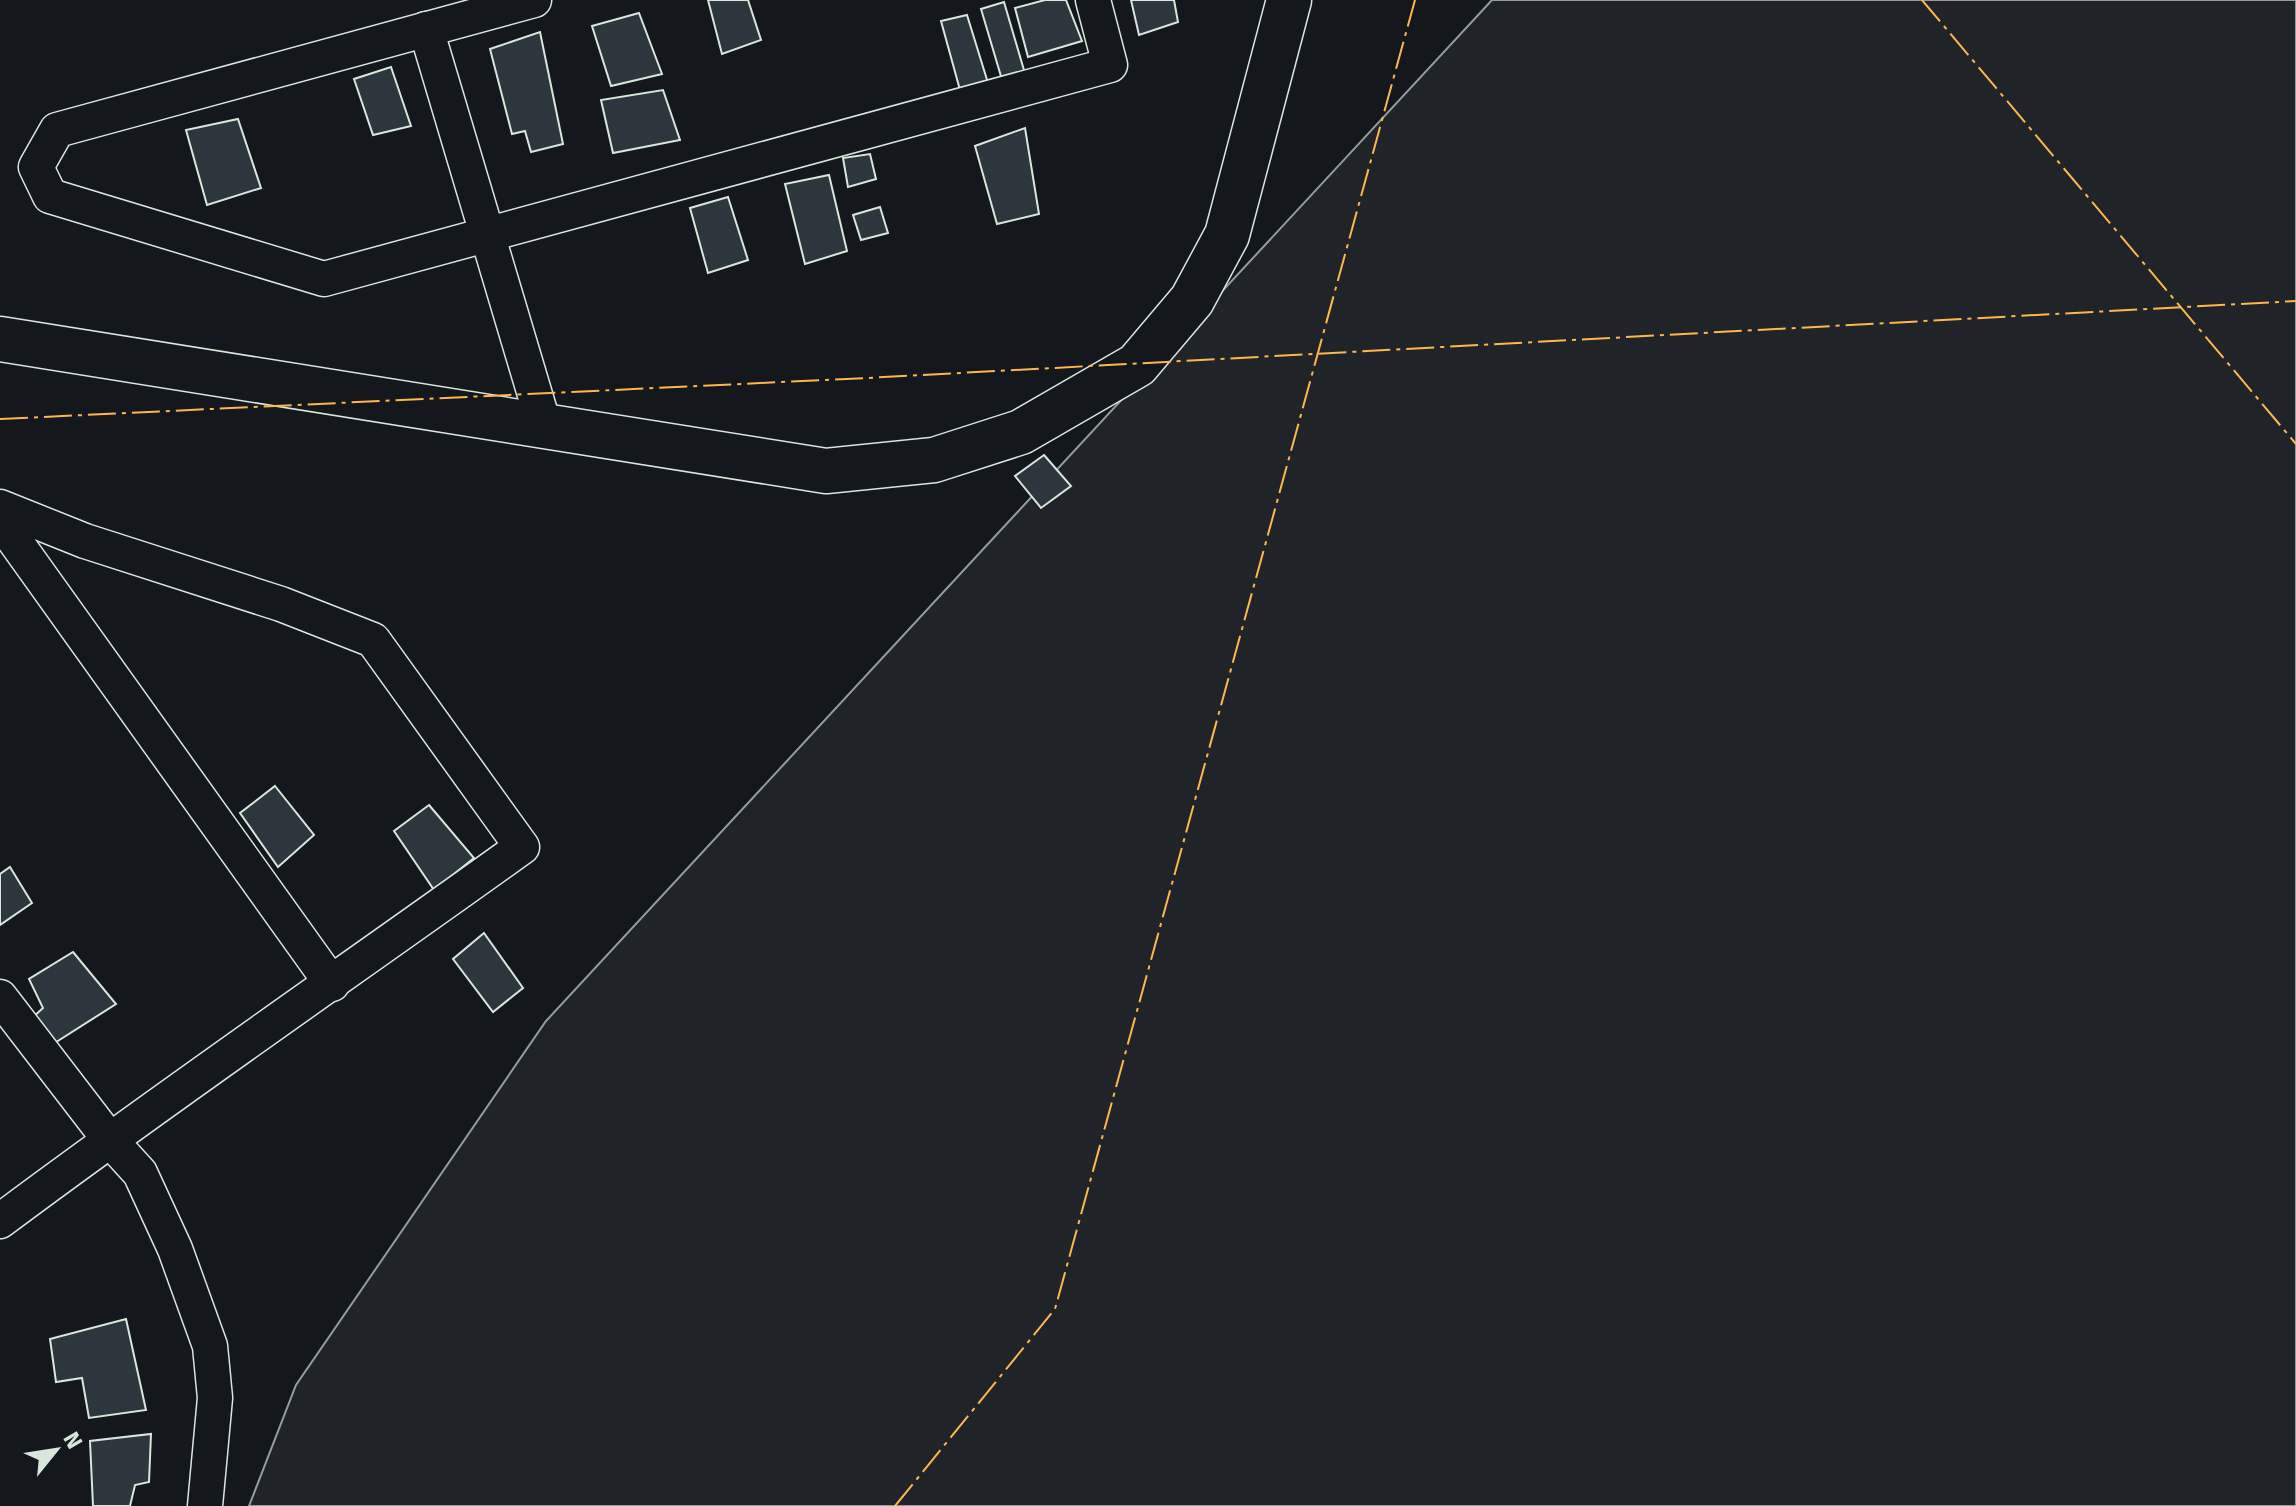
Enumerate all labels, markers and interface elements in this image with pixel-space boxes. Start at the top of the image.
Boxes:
north arrow [16,1410,96,1490]
text: N [58,1427,88,1453]

